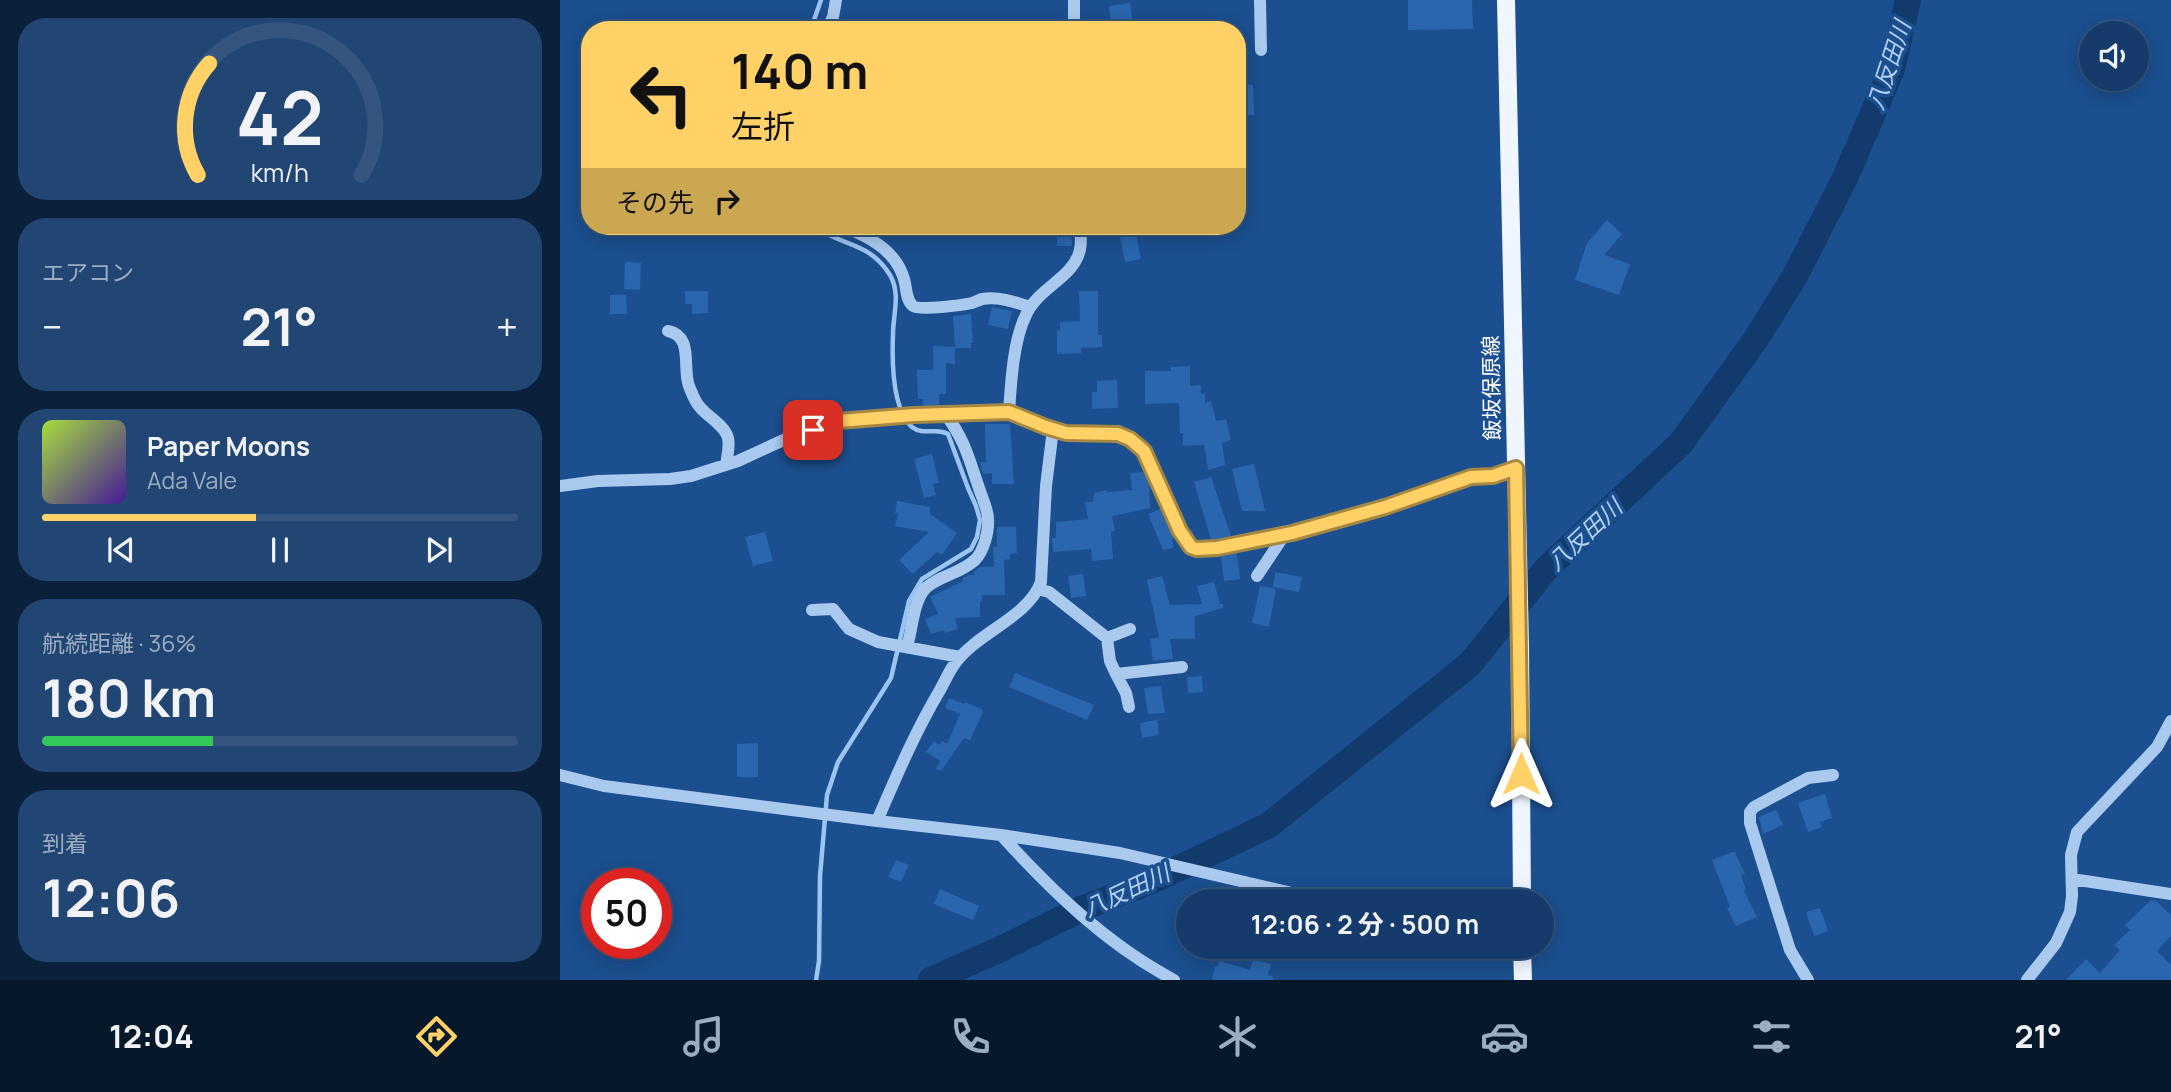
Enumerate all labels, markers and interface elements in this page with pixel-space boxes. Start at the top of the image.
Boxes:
water label: 八反田川 [1859,13,1918,114]
map controls [2079,21,2149,91]
button: sound [2079,21,2149,91]
text: 140 m [731,37,868,104]
icon: left [616,49,707,140]
text: 42 [236,67,324,167]
text: 左折 [731,104,795,148]
text: km/h [251,155,309,190]
icon: right [708,182,746,220]
text: その先 [616,184,694,220]
text: エアコン [42,256,134,288]
text: 21° [241,291,318,362]
text: − [42,300,63,352]
text: + [496,300,518,352]
street label: 飯坂保原線 [1476,335,1506,441]
pin [783,400,843,460]
icon: arrive [794,411,832,449]
text: Paper Moons [147,428,310,464]
text: Ada Vale [147,464,237,496]
water label: 八反田川 [1539,489,1631,577]
icon: previous [102,531,140,569]
icon: pause [261,531,299,569]
icon: next [420,531,458,569]
text: 航続距離 · 36% [42,627,196,659]
text: 180 km [42,662,216,733]
position arrow [1484,737,1558,811]
text: 到着 [42,827,88,859]
water label: 八反田川 [1078,855,1177,924]
text: 12:06 [42,862,180,933]
speed limit sign: 50 [581,868,672,959]
text: 12:06 · 2 分 · 500 m [1251,906,1479,942]
icon: directions [412,1012,461,1061]
icon: music [679,1012,728,1061]
icon: phone [946,1012,995,1061]
icon: climate [1213,1012,1262,1061]
icon: car [1480,1012,1529,1061]
icon: filters [1747,1012,1796,1061]
text: 12:04 [109,1014,194,1058]
text: 21° [2014,1014,2062,1058]

